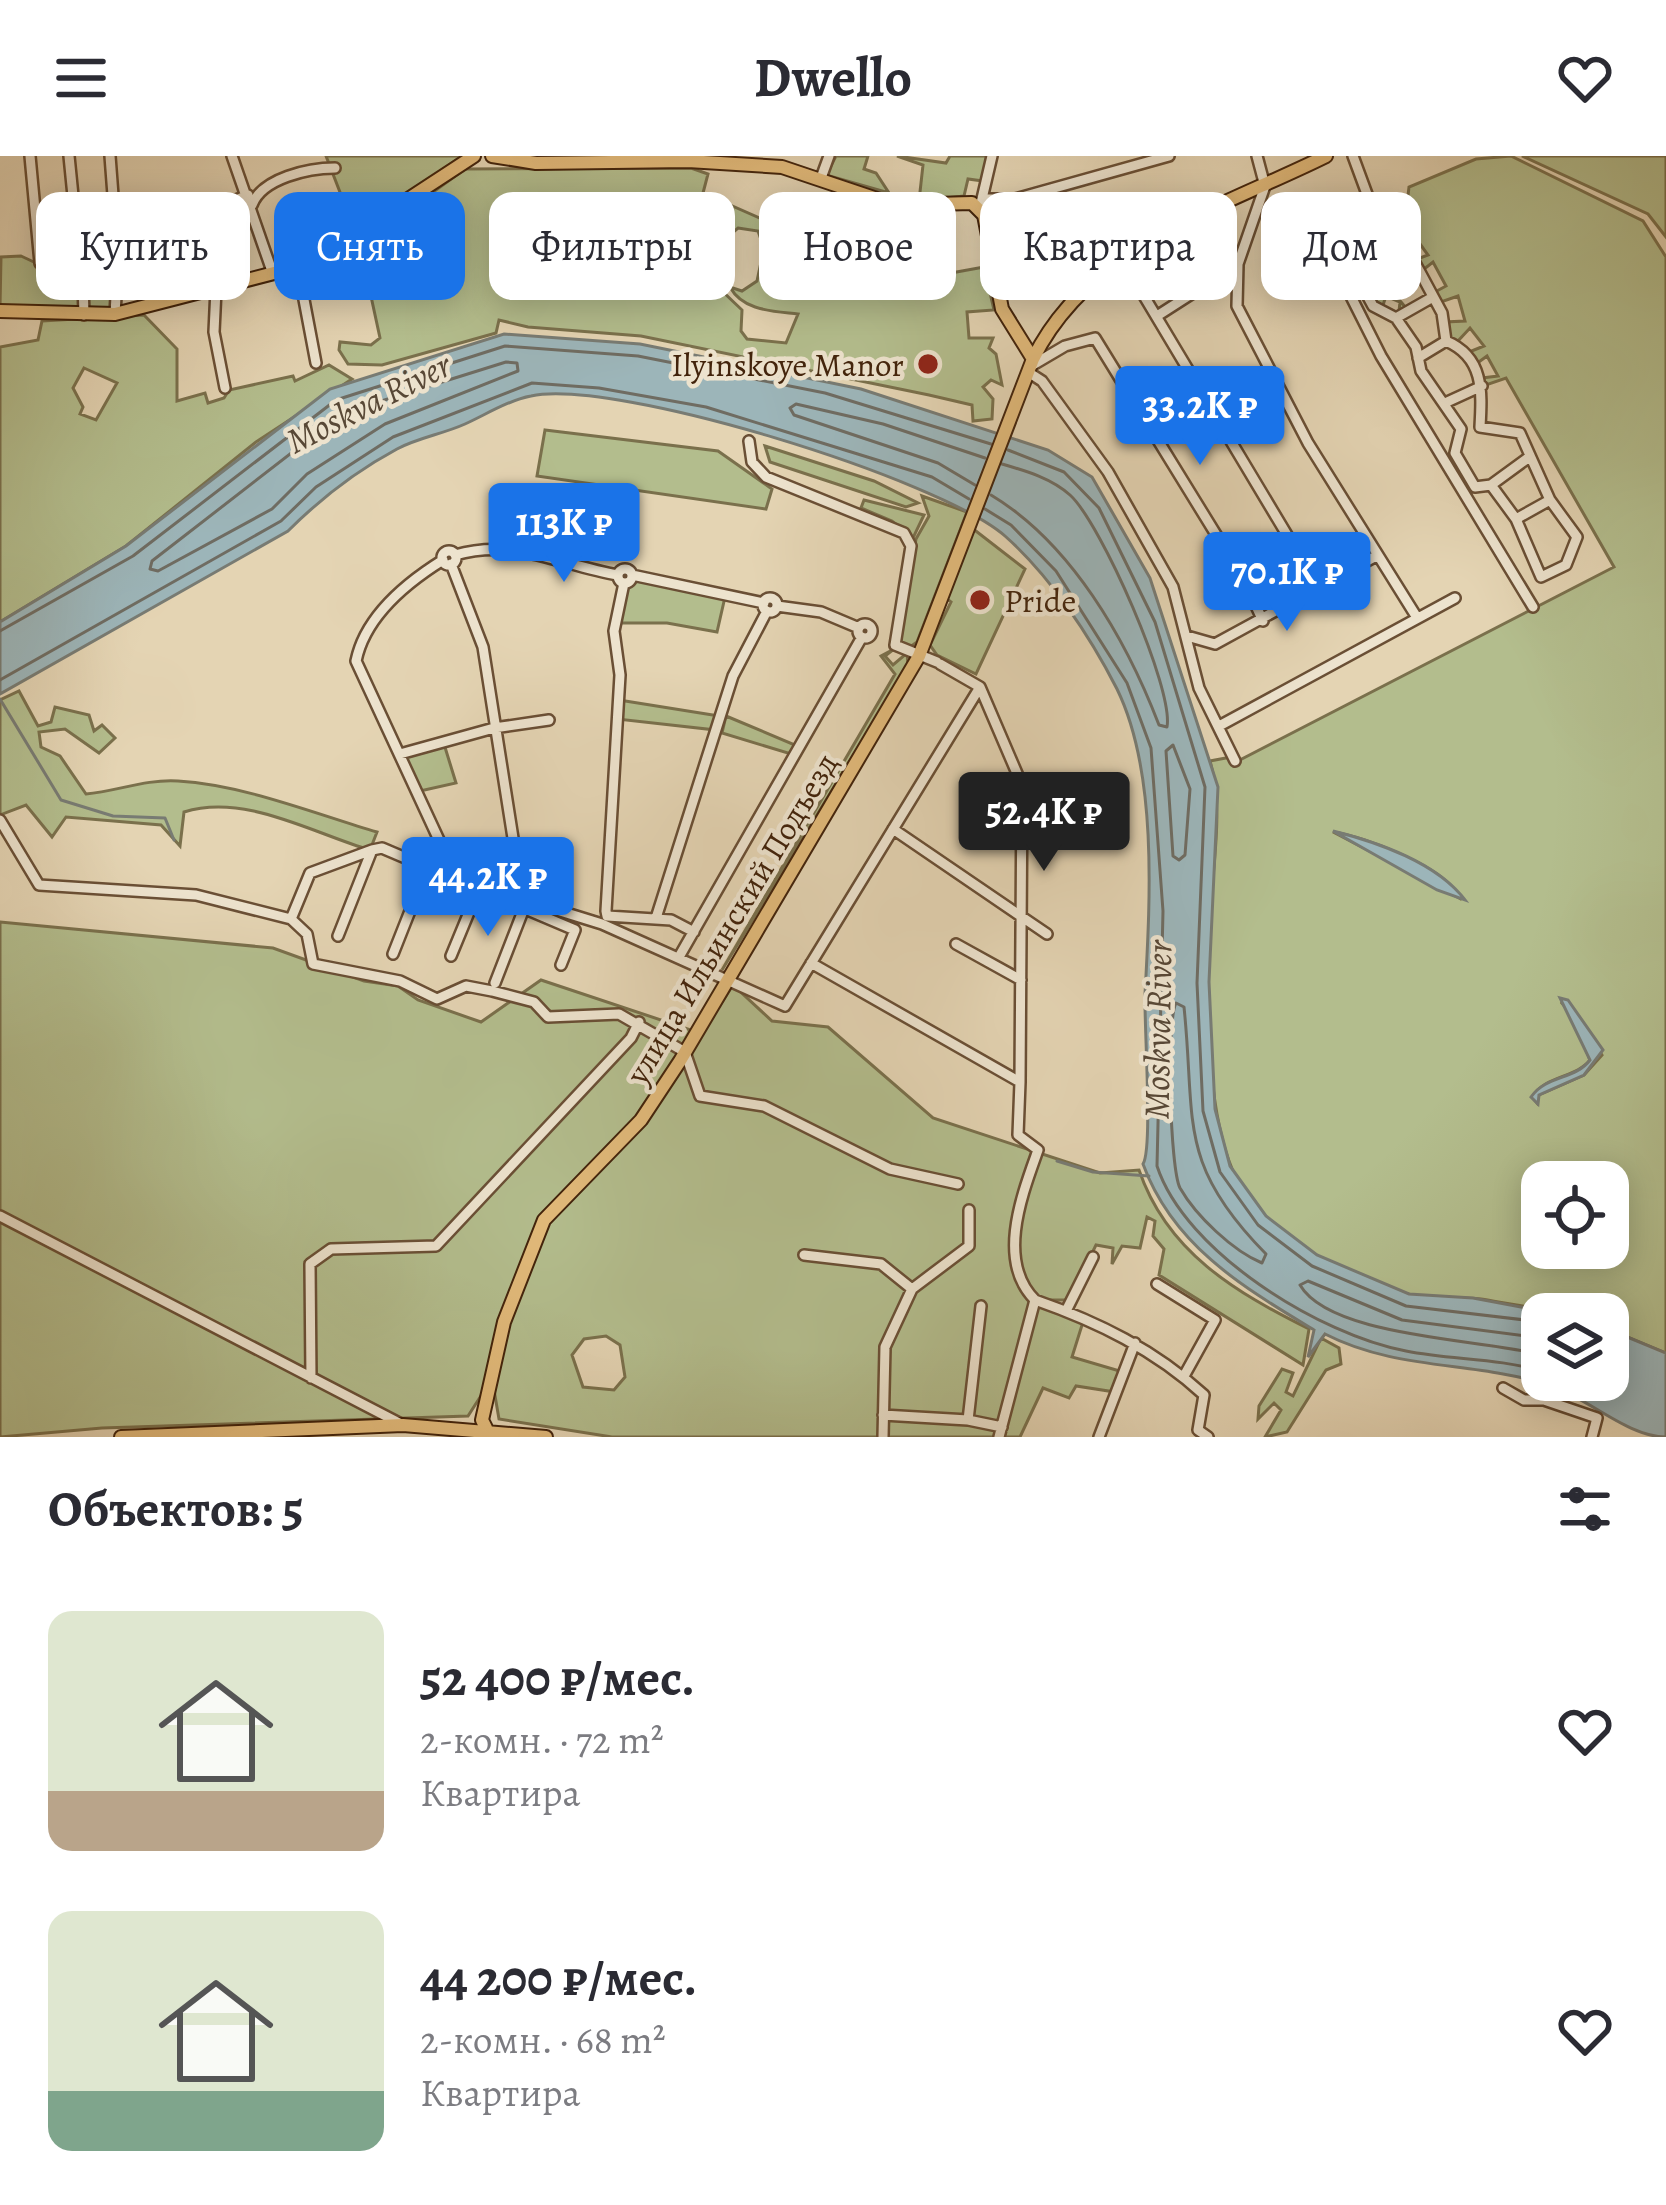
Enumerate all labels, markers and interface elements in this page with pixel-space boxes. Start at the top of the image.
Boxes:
text: Dwello [754,41,912,115]
icon: menu [48,45,114,111]
icon: heart [1552,45,1618,111]
chip: Купить [36,192,250,300]
chip: Снять [274,192,465,300]
chip: Фильтры [489,192,735,300]
chip: Новое [759,192,956,300]
chip: Квартира [980,192,1237,300]
chip: Дом [1261,192,1421,300]
water label: Moskva River [277,339,460,465]
place label: Ilyinskoye Manor [671,342,904,387]
marker: Ilyinskoye Manor [915,351,941,377]
pin: 33.2K ₽ [1089,366,1311,468]
text: 33.2K ₽ [1142,378,1258,431]
pin: 113K ₽ [466,483,662,585]
text: 113K ₽ [516,495,612,548]
pin: 70.1K ₽ [1176,532,1398,634]
text: 70.1K ₽ [1230,544,1344,597]
place label: Pride [1004,578,1076,623]
marker: Pride [967,587,993,613]
street label: улица Ильинский Подъезд [614,744,848,1093]
pin: 52.4K ₽ [933,772,1155,874]
text: 52.4K ₽ [986,784,1102,837]
pin: 44.2K ₽ [377,837,599,939]
text: 44.2K ₽ [429,849,547,902]
water label: Moskva River [1131,939,1184,1120]
map controls [1521,1161,1629,1401]
button: locate [1521,1161,1629,1269]
button: layers [1521,1293,1629,1401]
text: Объектов: 5 [48,1474,304,1544]
icon: filters [1552,1476,1618,1542]
text: 52 400 ₽/мес. [420,1643,695,1713]
icon: home [144,1659,288,1803]
icon: heart [1552,1698,1618,1764]
text: 2-комн. · 72 m² [420,1713,664,1766]
text: Квартира [420,1766,581,1819]
text: 44 200 ₽/мес. [420,1943,697,2013]
icon: home [144,1959,288,2103]
icon: heart [1552,1998,1618,2064]
text: 2-комн. · 68 m² [420,2013,666,2066]
text: Квартира [420,2066,581,2119]

